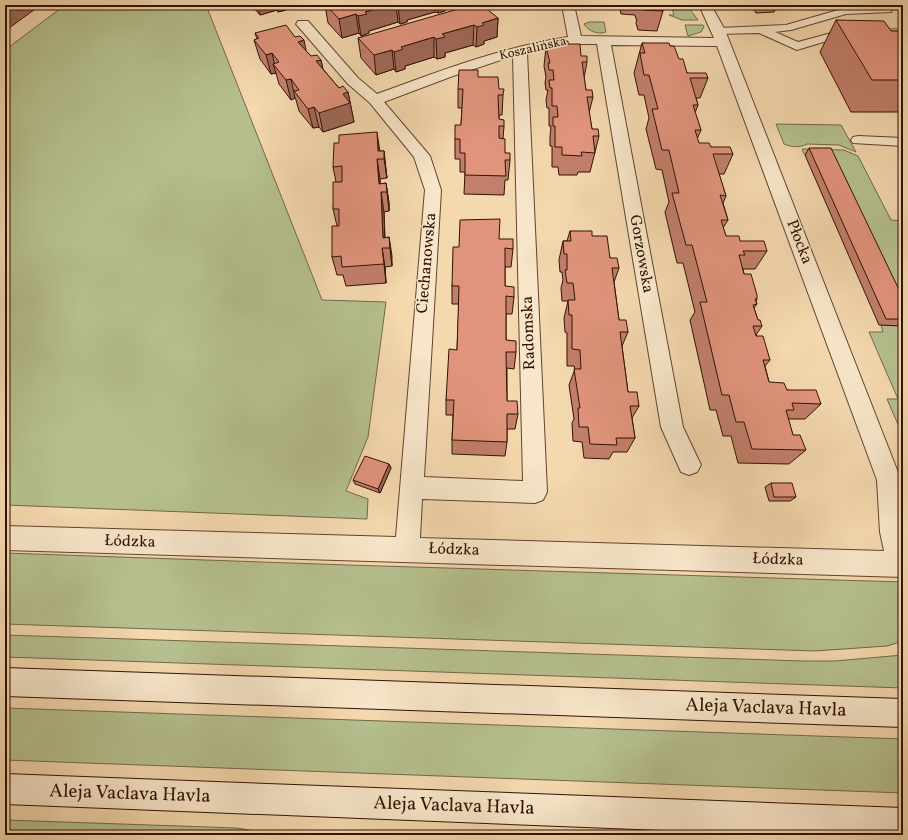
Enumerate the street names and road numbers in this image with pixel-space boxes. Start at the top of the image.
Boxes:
street label: Koszalińska [498,33,568,65]
street label: Ciechanowska [412,212,442,314]
street label: Gorzowska [623,213,659,295]
street label: Płocka [780,217,818,267]
street label: Radomska [517,296,541,370]
street label: Łódzka [104,530,156,554]
street label: Łódzka [428,538,480,562]
street label: Łódzka [752,548,804,572]
street label: Aleja Vaclava Havla [685,692,847,724]
street label: Aleja Vaclava Havla [49,778,211,810]
street label: Aleja Vaclava Havla [373,790,535,822]

